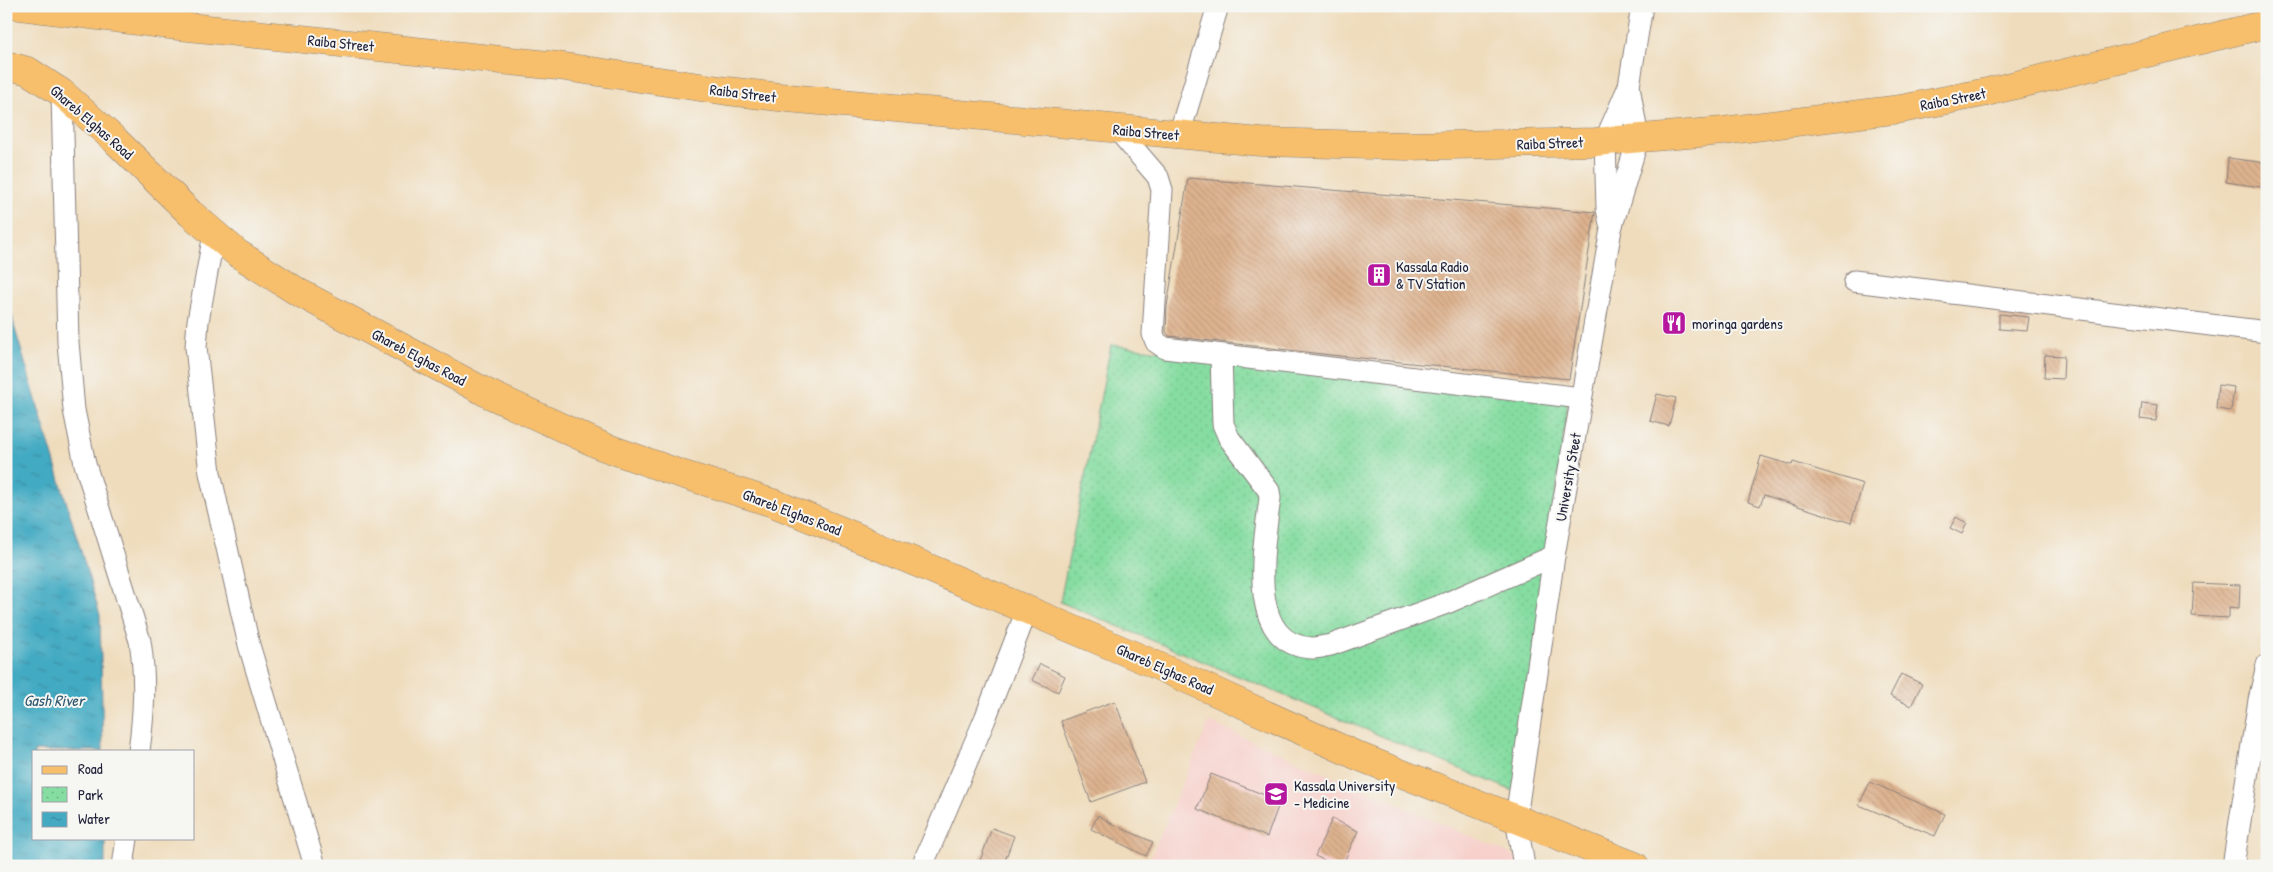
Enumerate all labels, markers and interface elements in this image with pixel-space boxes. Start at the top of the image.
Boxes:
street label: Raiba Street [307,29,376,57]
street label: Raiba Street [709,79,778,108]
street label: Ghareb Elghas Road [46,80,138,164]
street label: Raiba Street [1918,82,1988,116]
street label: Raiba Street [1112,119,1181,145]
street label: Raiba Street [1516,131,1584,155]
place label: Kassala Radio & TV Station [1396,256,1468,294]
building icon: Kassala Radio & TV Station [1366,262,1392,288]
restaurant icon: moringa gardens [1661,310,1687,336]
place label: moringa gardens [1692,313,1783,334]
street label: Ghareb Elghas Road [368,323,470,391]
street label: University Steet [1550,430,1586,523]
street label: Ghareb Elghas Road [740,484,844,540]
street label: Ghareb Elghas Road [1113,638,1217,700]
water label: Gash River [24,689,86,711]
legend [32,750,195,840]
text: Road [78,758,103,779]
place label: Kassala University - Medicine [1294,775,1395,813]
school or university icon: Kassala University - Medicine [1263,781,1289,807]
text: Park [78,784,103,805]
text: Water [78,808,110,829]

